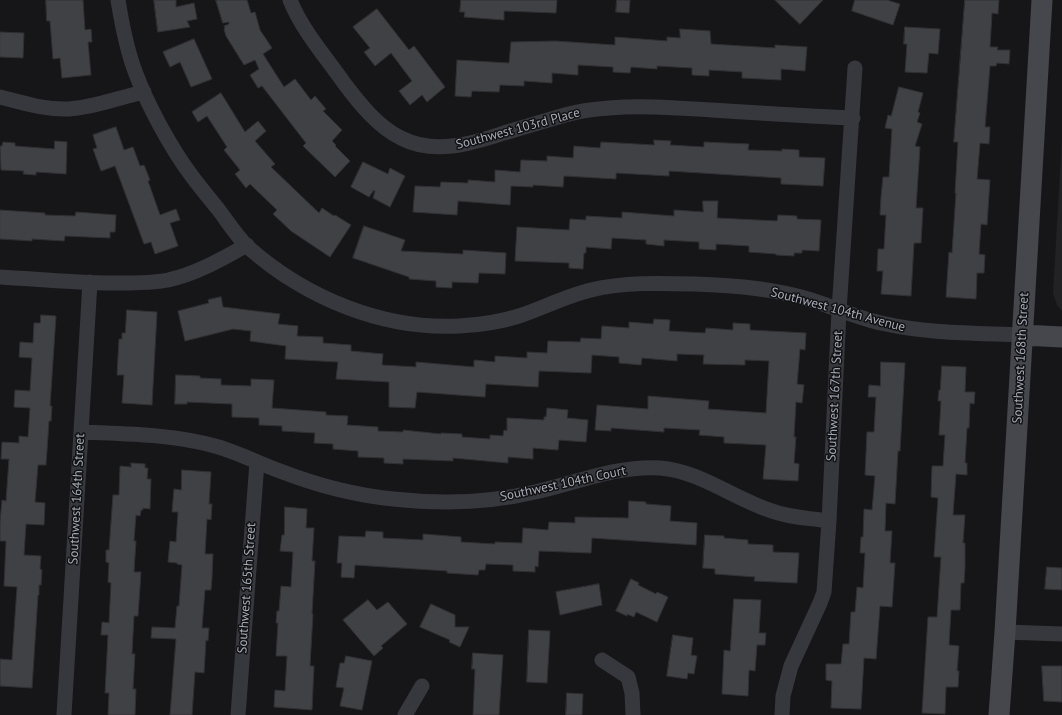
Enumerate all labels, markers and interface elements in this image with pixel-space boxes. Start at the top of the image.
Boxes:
street label: Southwest 103rd Place [454,105,582,153]
street label: Southwest 104th Avenue [769,285,907,335]
street label: Southwest 168th Street [1010,292,1032,424]
street label: Southwest 167th Street [824,330,846,462]
street label: Southwest 164th Street [66,433,88,565]
street label: Southwest 104th Court [499,463,627,505]
street label: Southwest 165th Street [235,522,259,654]

